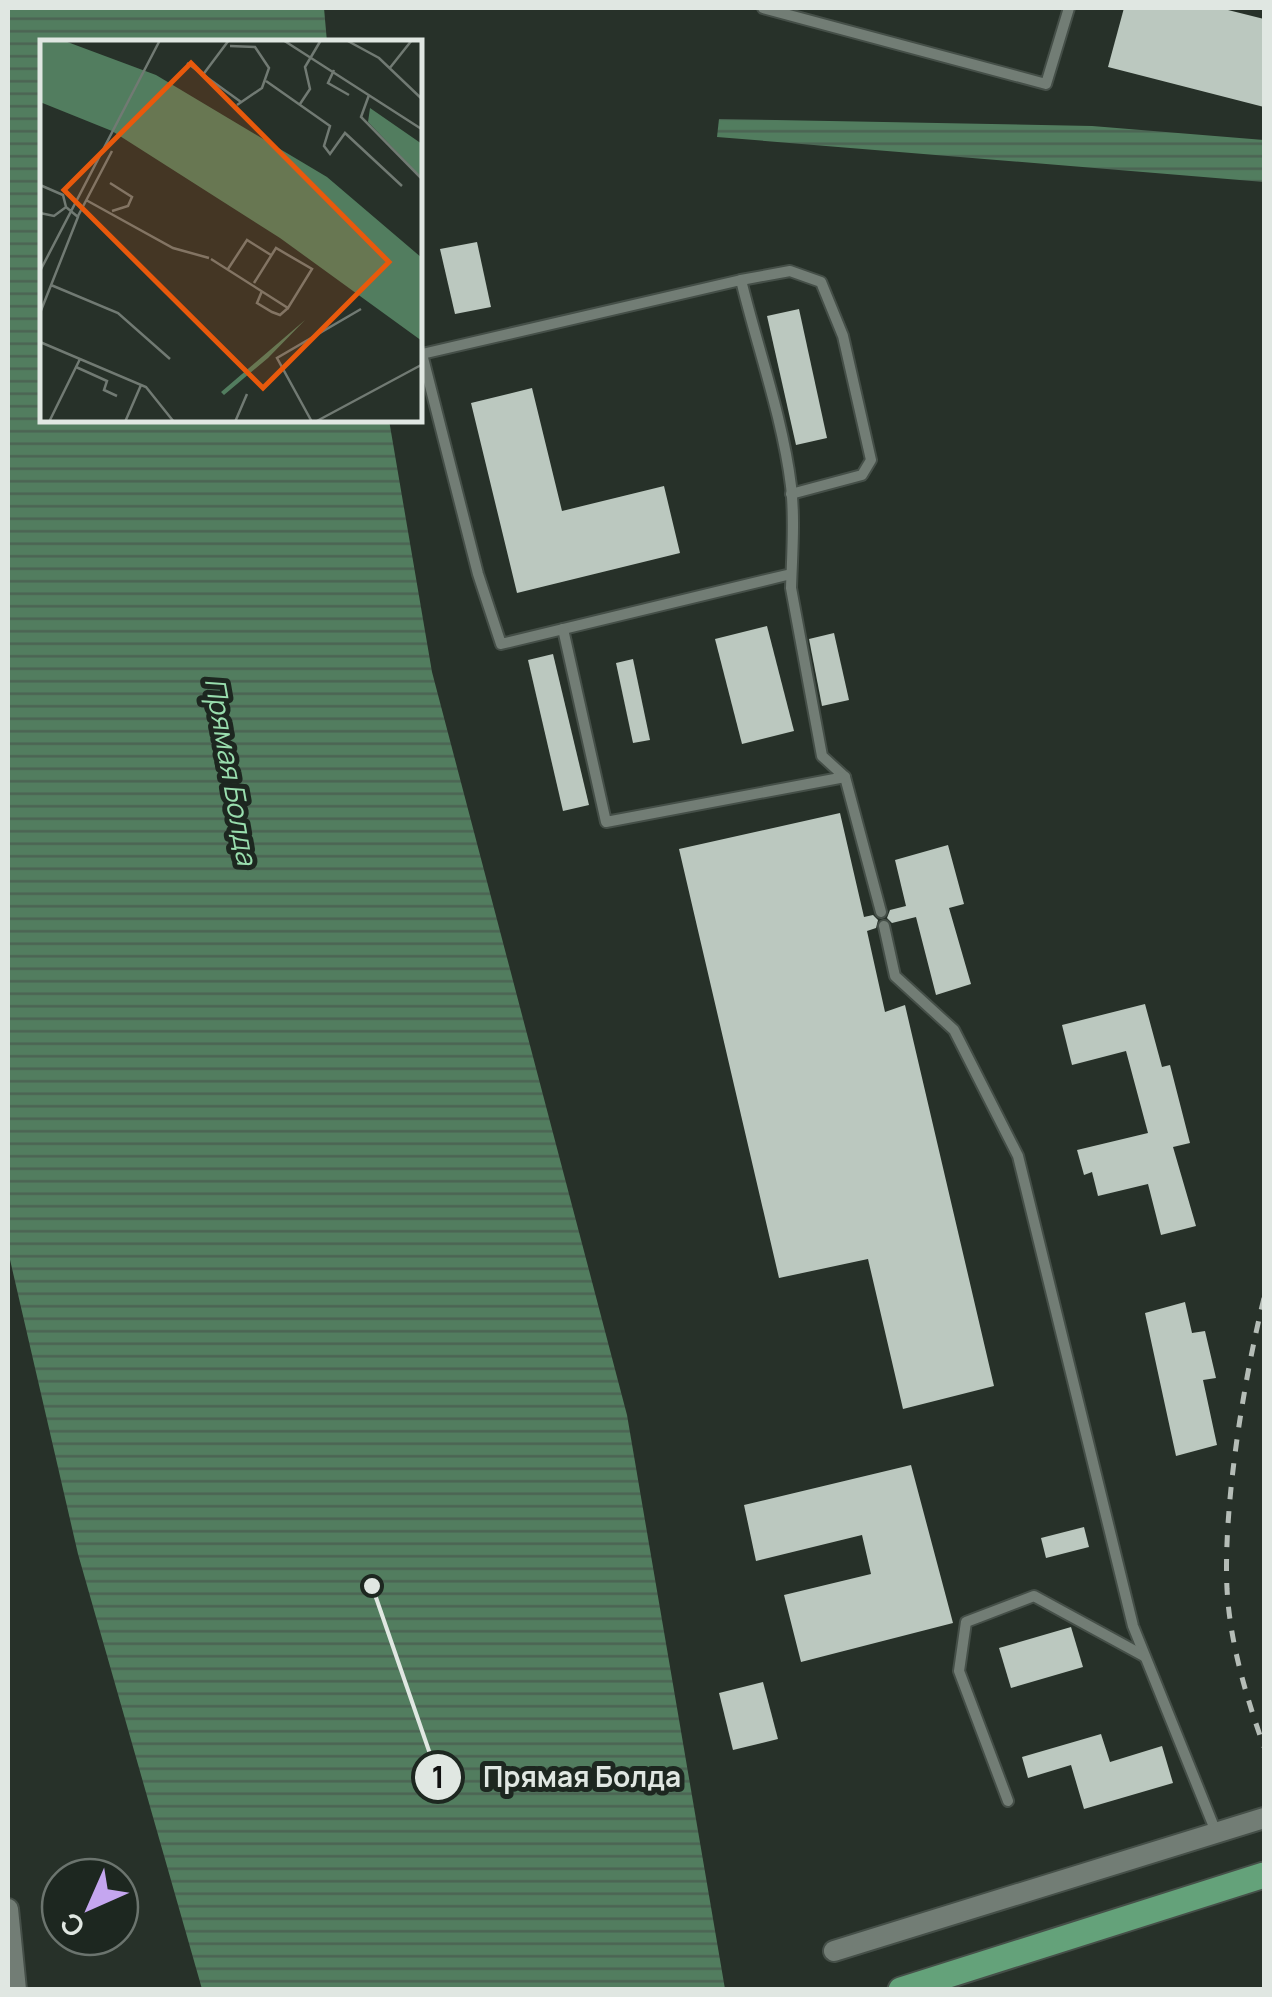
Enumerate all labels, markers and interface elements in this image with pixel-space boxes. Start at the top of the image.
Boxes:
inset map [40,40,422,422]
water label: Прямая Болда [197,674,267,869]
callout: Прямая Болда [413,1748,701,1806]
text: 1 [431,1756,445,1797]
text: Прямая Болда [483,1757,681,1795]
north arrow [40,1857,140,1957]
text: С [51,1905,92,1946]

